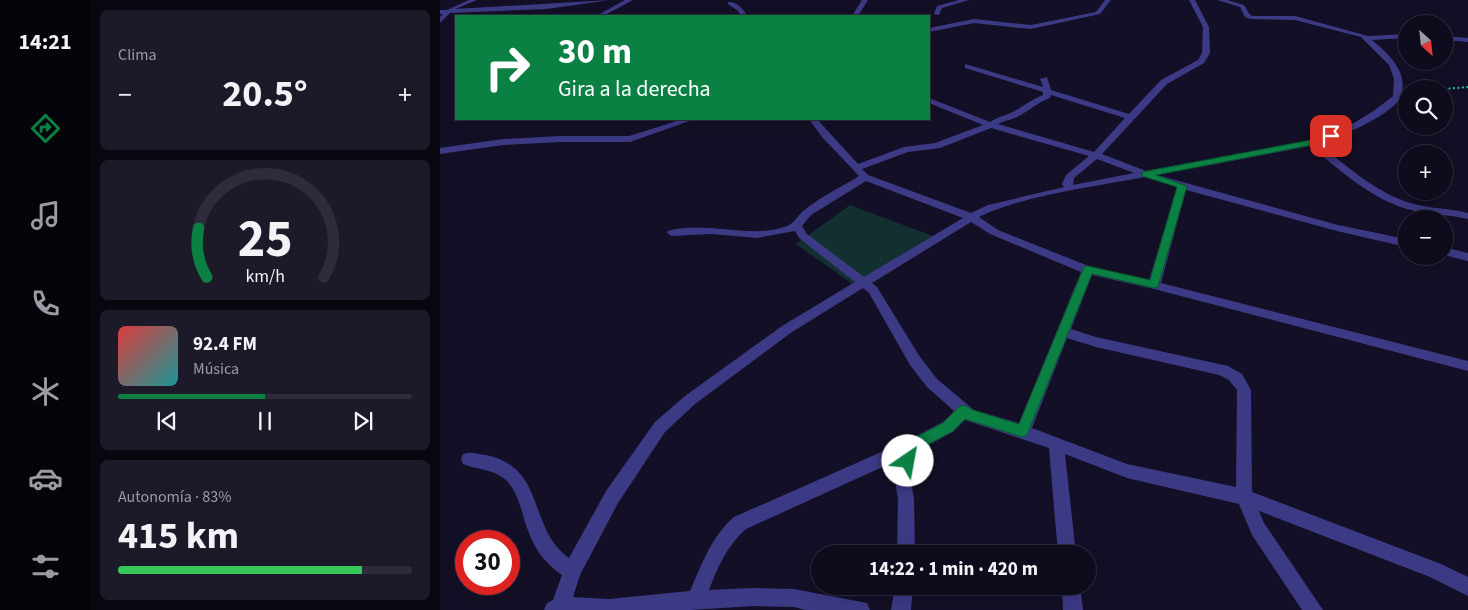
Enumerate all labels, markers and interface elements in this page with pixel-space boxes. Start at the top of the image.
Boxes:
north arrow [1398,15,1452,70]
map controls [1398,15,1453,265]
text: 14:21 [18,26,72,58]
text: 30 m [558,27,632,77]
icon: right [475,35,540,100]
text: Clima [118,44,156,66]
text: 20.5° [222,67,308,121]
text: Gira a la derecha [558,73,711,105]
text: − [118,75,132,115]
text: + [398,75,412,115]
button: search [1398,80,1453,135]
icon: directions [28,111,63,146]
pin [1310,115,1352,157]
icon: arrive [1317,122,1345,150]
button: + [1398,145,1453,200]
icon: music [28,198,63,233]
text: 25 [238,203,292,277]
button: − [1398,210,1453,265]
text: km/h [245,264,285,289]
icon: phone [28,286,63,321]
text: 92.4 FM [193,331,257,358]
text: Música [193,358,239,380]
icon: climate [28,374,63,409]
icon: previous [153,407,181,435]
icon: pause [251,407,279,435]
icon: next [349,407,377,435]
position arrow [881,434,933,486]
icon: car [28,461,63,496]
text: Autonomía · 83% [118,486,231,508]
text: 415 km [118,509,239,563]
speed limit sign: 30 [455,530,520,595]
icon: filters [28,549,63,584]
text: 14:22 · 1 min · 420 m [869,556,1038,583]

